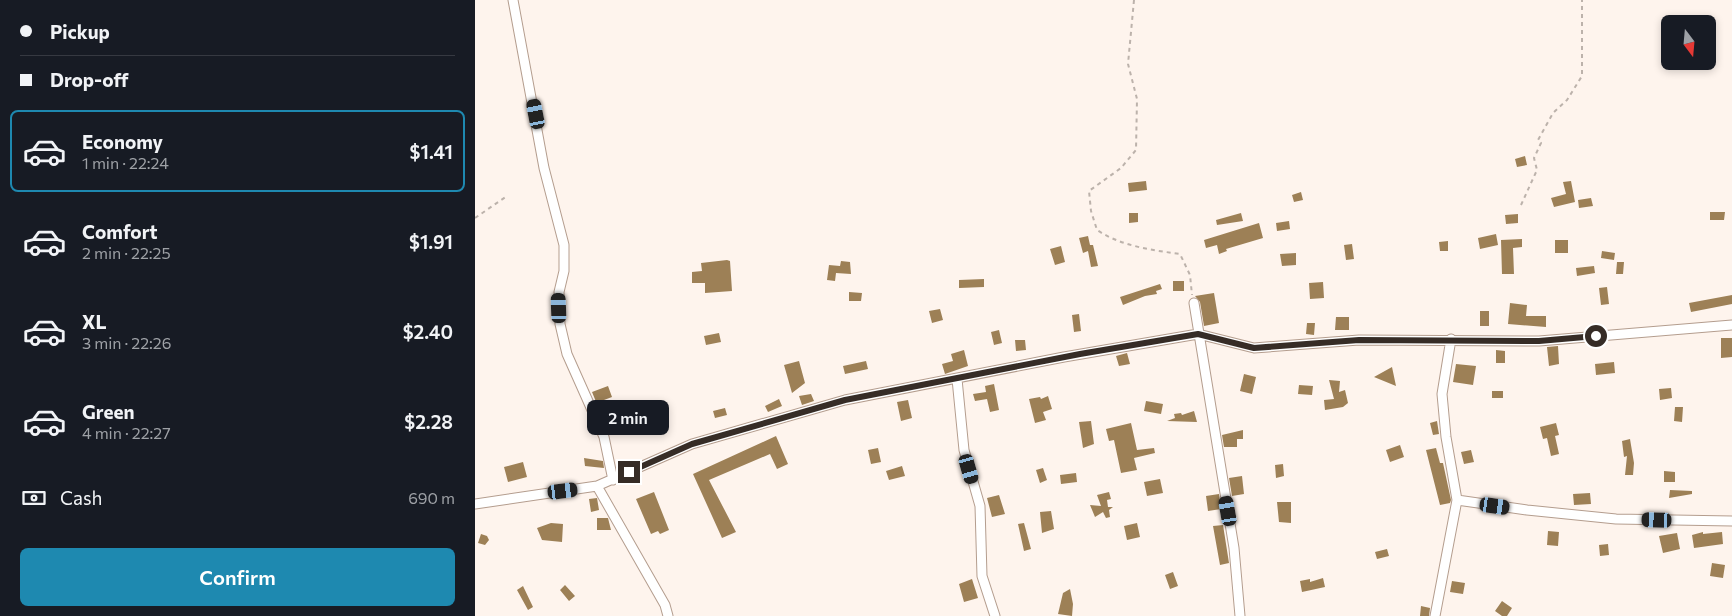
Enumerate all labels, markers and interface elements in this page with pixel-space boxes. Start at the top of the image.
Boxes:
north arrow [1661,15,1716,70]
map controls [1661,15,1716,70]
text: Pickup [50,20,110,43]
text: Drop-off [50,68,129,91]
car [525,98,546,130]
icon: car [22,129,67,174]
text: Economy [82,130,163,153]
text: $1.41 [410,140,453,163]
text: 1 min · 22:24 [82,153,169,172]
icon: car [22,219,67,264]
text: Comfort [82,220,158,243]
text: $1.91 [409,230,453,253]
text: 2 min · 22:25 [82,243,171,262]
car [550,293,567,323]
icon: car [22,309,67,354]
text: XL [82,310,107,333]
text: $2.40 [403,320,453,343]
route start [1585,325,1607,347]
text: 3 min · 22:26 [82,333,171,352]
icon: car [22,399,67,444]
text: Green [82,400,134,423]
callout: 2 min [588,400,670,434]
text: 2 min [608,408,648,427]
text: $2.28 [404,410,453,433]
text: 4 min · 22:27 [82,423,171,442]
car [957,453,980,485]
route end [618,461,640,483]
car [547,482,578,500]
icon: cash [20,484,48,512]
text: Cash [60,486,102,509]
text: 690 m [408,488,455,507]
car [1218,495,1237,527]
car [1479,496,1510,516]
car [1641,512,1672,528]
button: Confirm [20,548,455,606]

